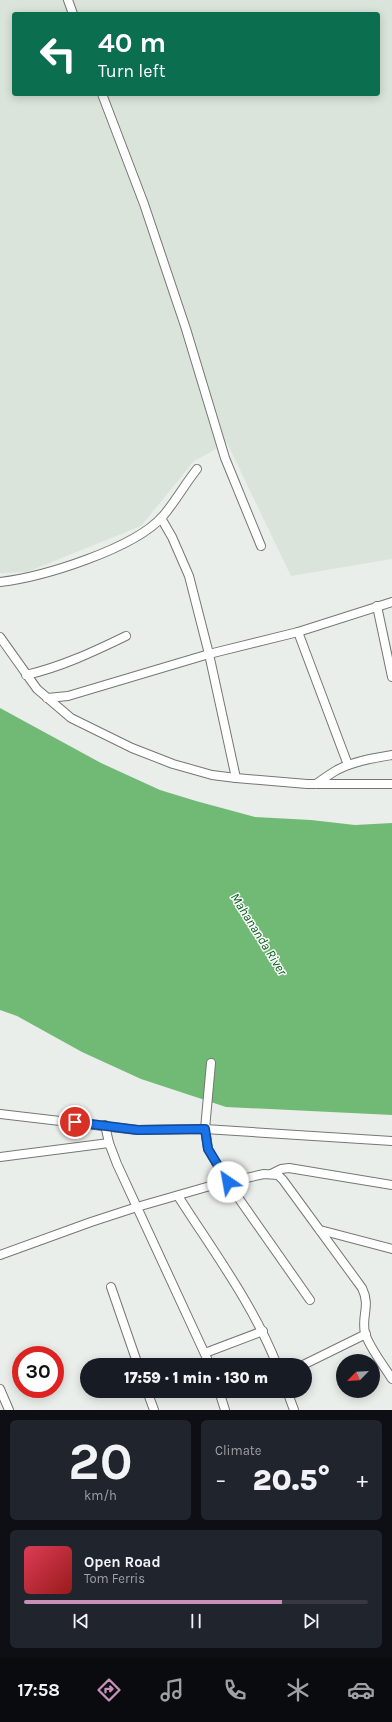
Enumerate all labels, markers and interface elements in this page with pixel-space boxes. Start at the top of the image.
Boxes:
text: 40 m [98,26,166,59]
icon: left [32,28,84,80]
text: Turn left [98,60,166,82]
water label: Mahananda River [228,890,291,978]
pin [58,1105,92,1139]
icon: arrive [64,1111,86,1133]
position arrow [207,1161,249,1203]
speed limit sign: 30 [12,1346,64,1398]
north arrow [336,1354,380,1398]
map controls [336,1354,380,1398]
text: 17:59 · 1 min · 130 m [124,1369,268,1387]
text: 20 [68,1431,133,1492]
text: Climate [215,1443,261,1458]
text: 20.5° [253,1462,330,1498]
text: − [215,1467,227,1493]
text: + [356,1467,368,1493]
text: km/h [84,1488,117,1503]
text: Open Road [84,1553,161,1571]
text: Tom Ferris [84,1571,145,1586]
icon: previous [70,1610,92,1632]
icon: pause [185,1610,207,1632]
icon: next [300,1610,322,1632]
icon: directions [95,1676,123,1704]
icon: music [158,1676,186,1704]
icon: phone [221,1676,249,1704]
icon: climate [284,1676,312,1704]
icon: car [347,1676,375,1704]
text: 17:58 [17,1679,60,1701]

